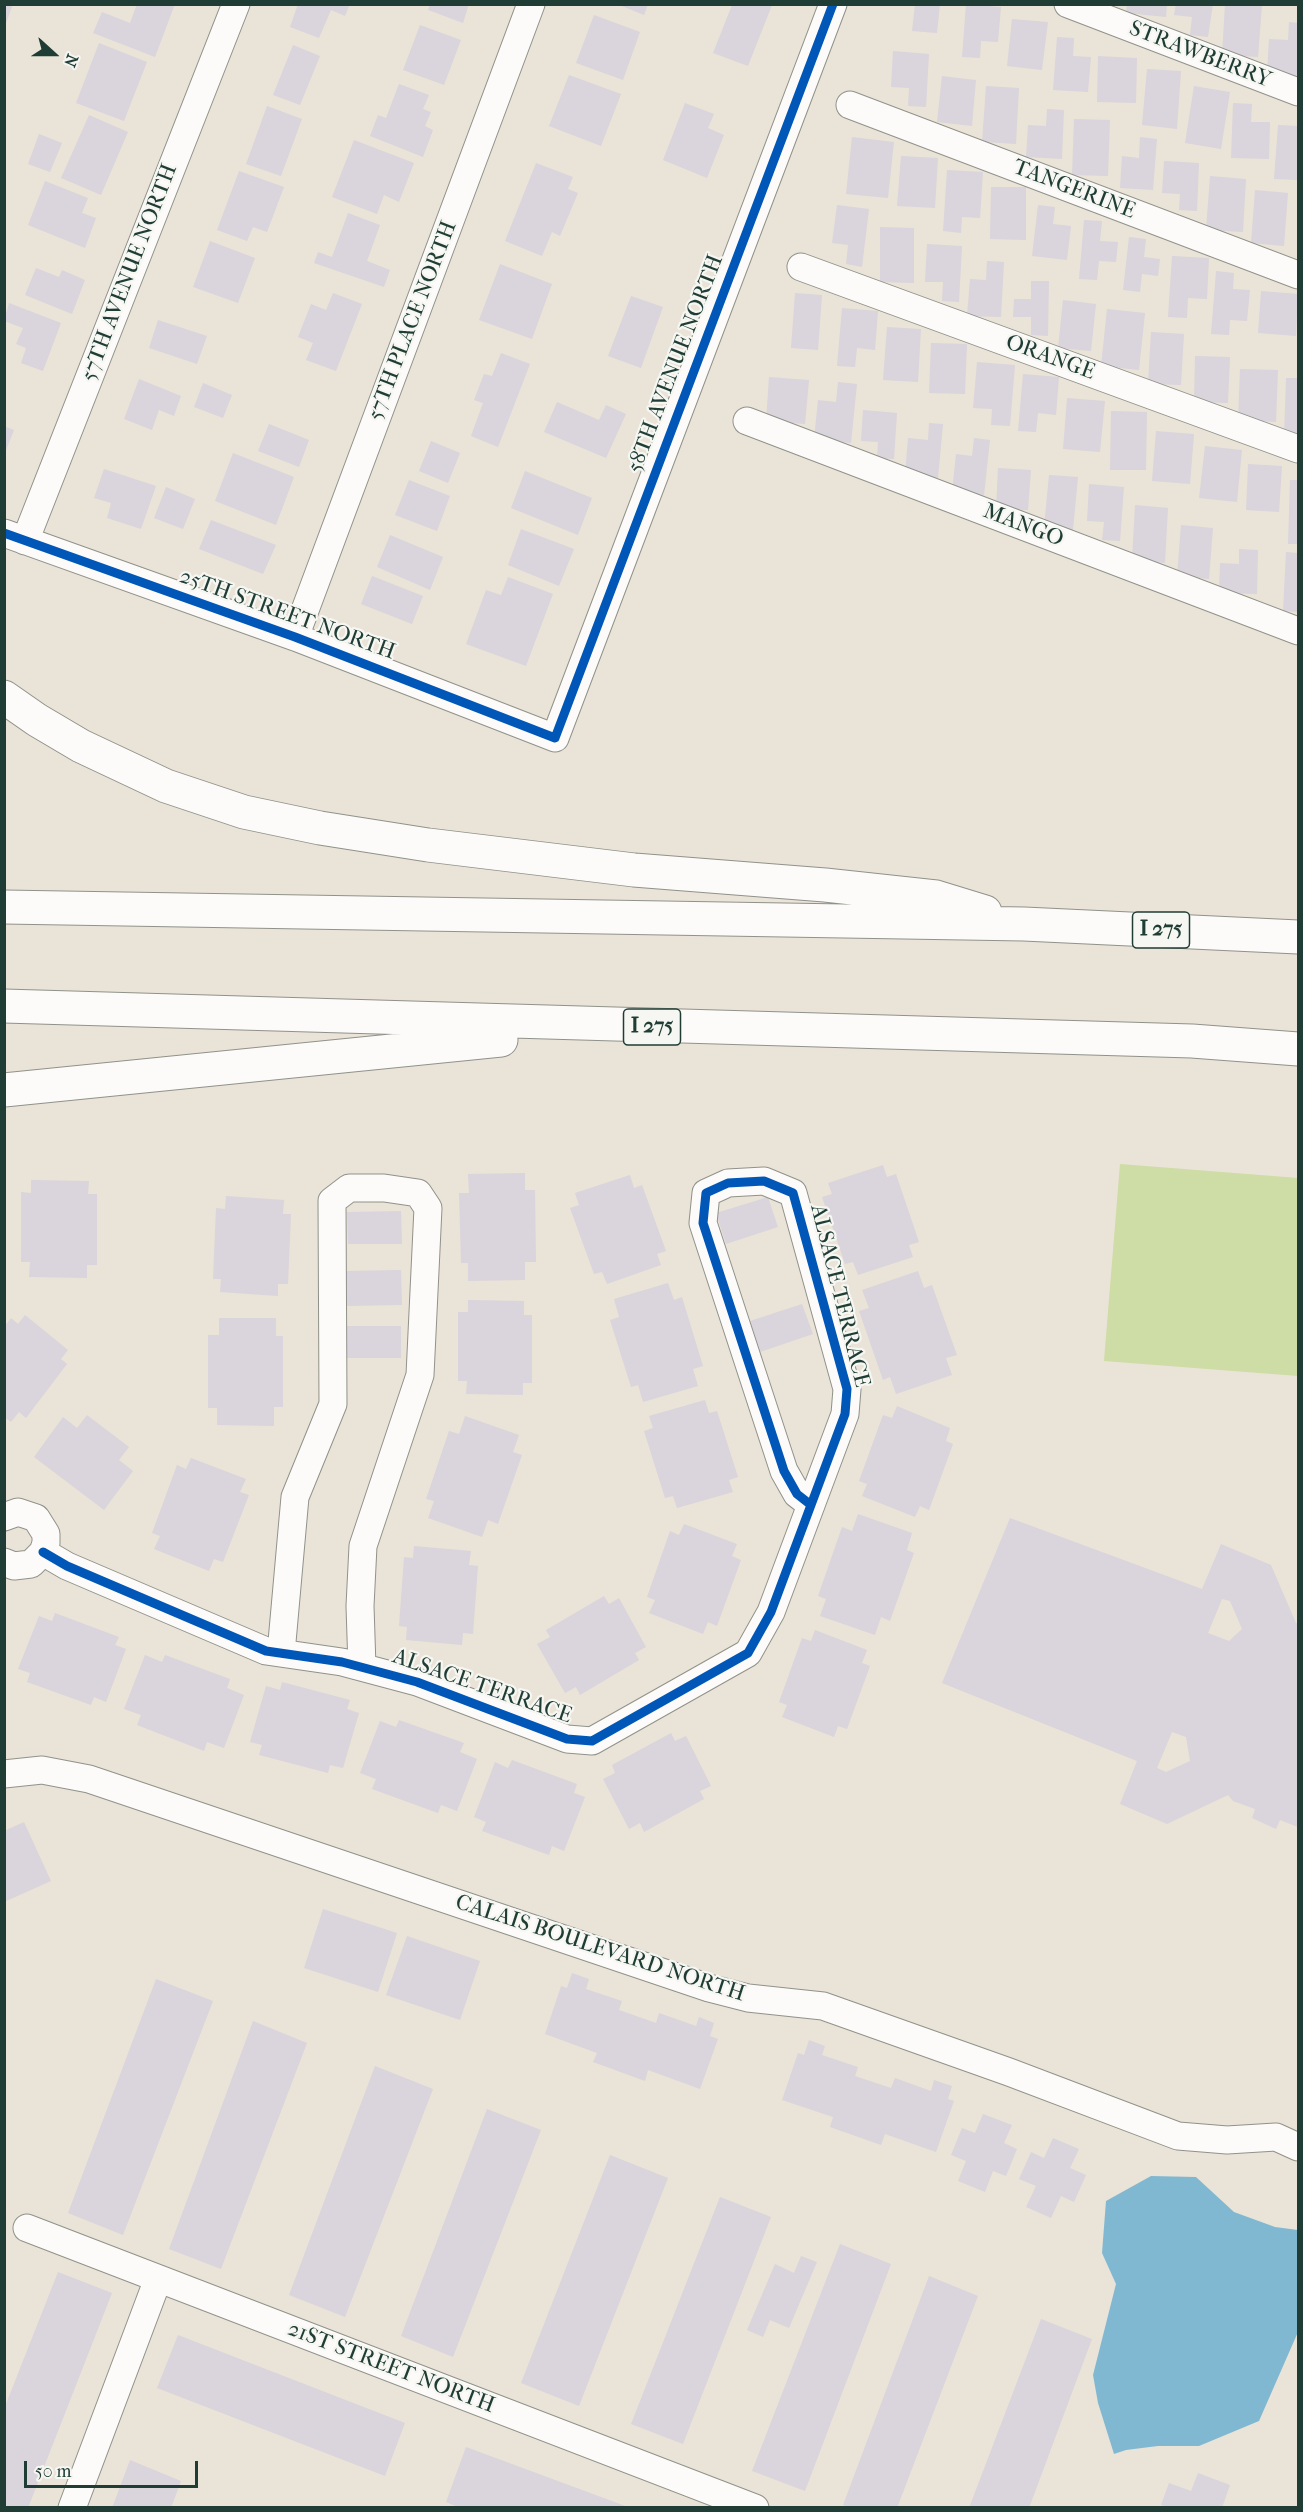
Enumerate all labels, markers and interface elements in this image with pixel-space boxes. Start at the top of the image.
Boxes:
street label: STRAWBERRY [1125,16,1275,94]
north arrow [24,24,84,84]
text: N [60,52,82,70]
street label: TANGERINE [1009,155,1139,225]
street label: 57TH AVENUE NORTH [76,161,184,385]
street label: 57TH PLACE NORTH [363,217,463,425]
street label: 58TH AVENUE NORTH [622,251,730,477]
street label: ORANGE [1002,330,1098,386]
street label: MANGO [979,499,1067,553]
street label: 25TH STREET NORTH [176,564,398,666]
road number: I 275 [1132,912,1190,948]
road number: I 275 [624,1009,680,1045]
street label: ALSACE TERRACE [803,1202,875,1390]
street label: ALSACE TERRACE [389,1644,575,1730]
street label: CALAIS BOULEVARD NORTH [452,1890,748,2008]
street label: 21ST STREET NORTH [284,2316,498,2420]
scale bar [27,2449,201,2487]
text: 50 m [35,2461,71,2482]

